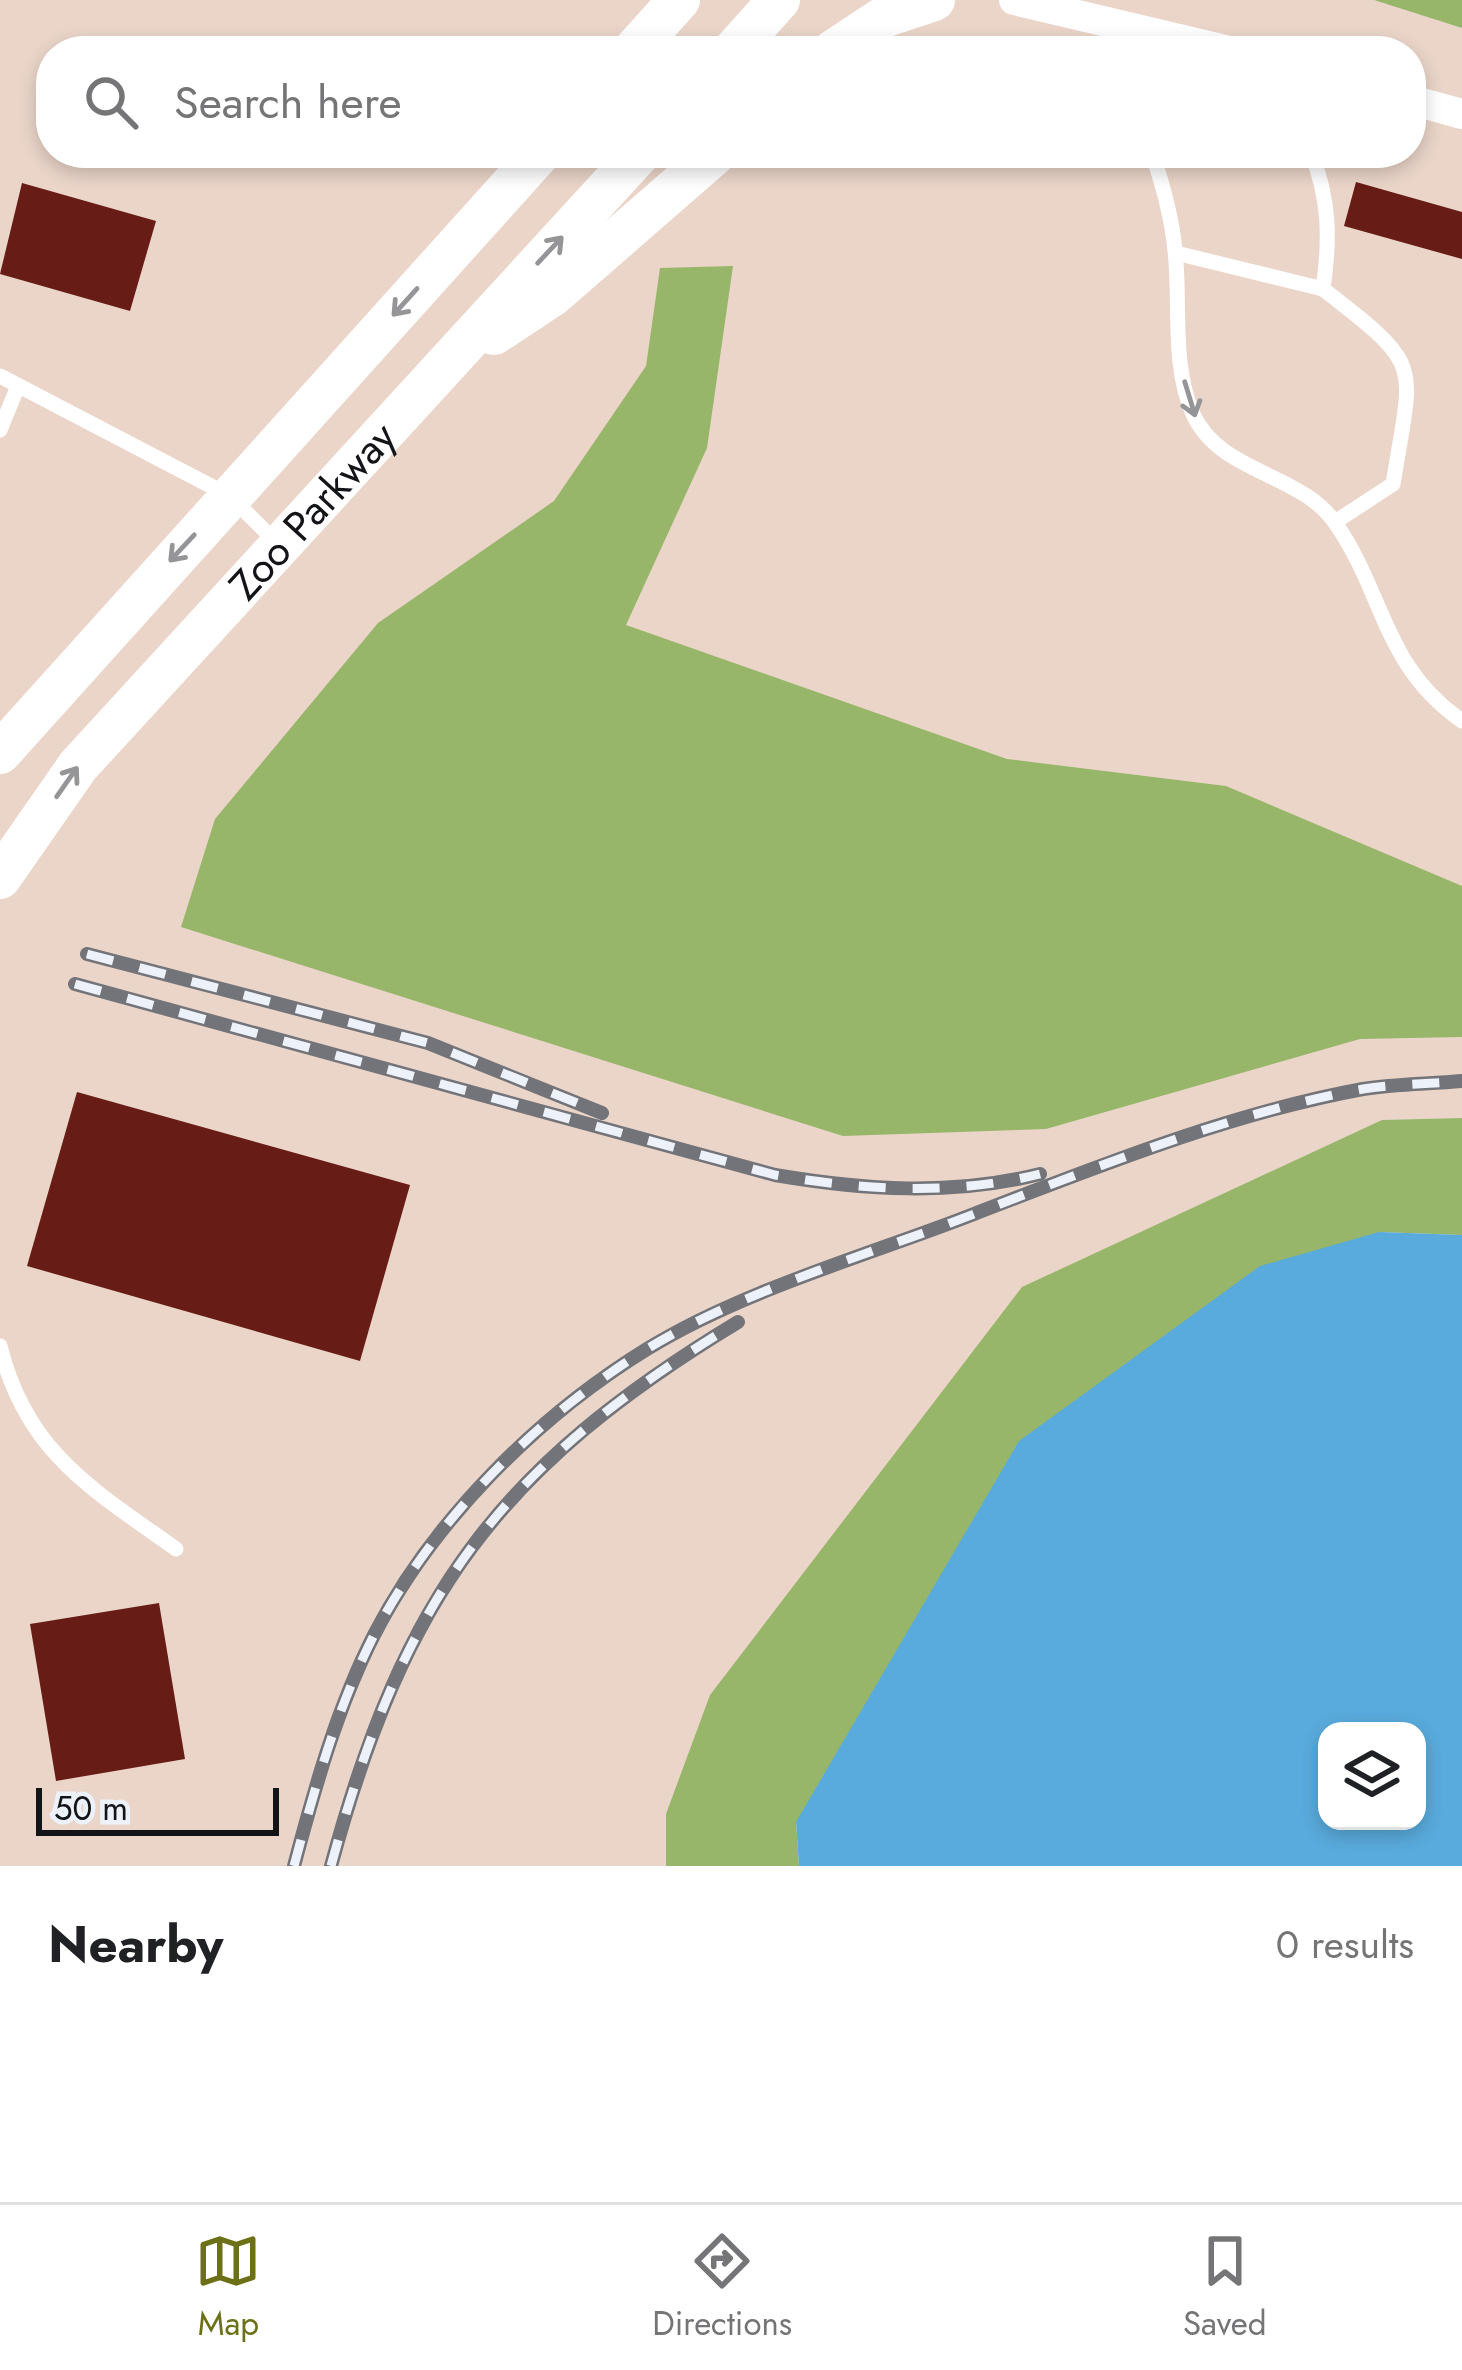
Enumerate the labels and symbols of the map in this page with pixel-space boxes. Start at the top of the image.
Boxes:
one-way arrow [536,235,563,265]
one-way arrow [392,286,419,316]
one-way arrow [1180,379,1202,417]
street label: Zoo Parkway [214,408,410,613]
one-way arrow [169,533,197,563]
one-way arrow [54,766,79,799]
scale bar [36,1782,279,1835]

